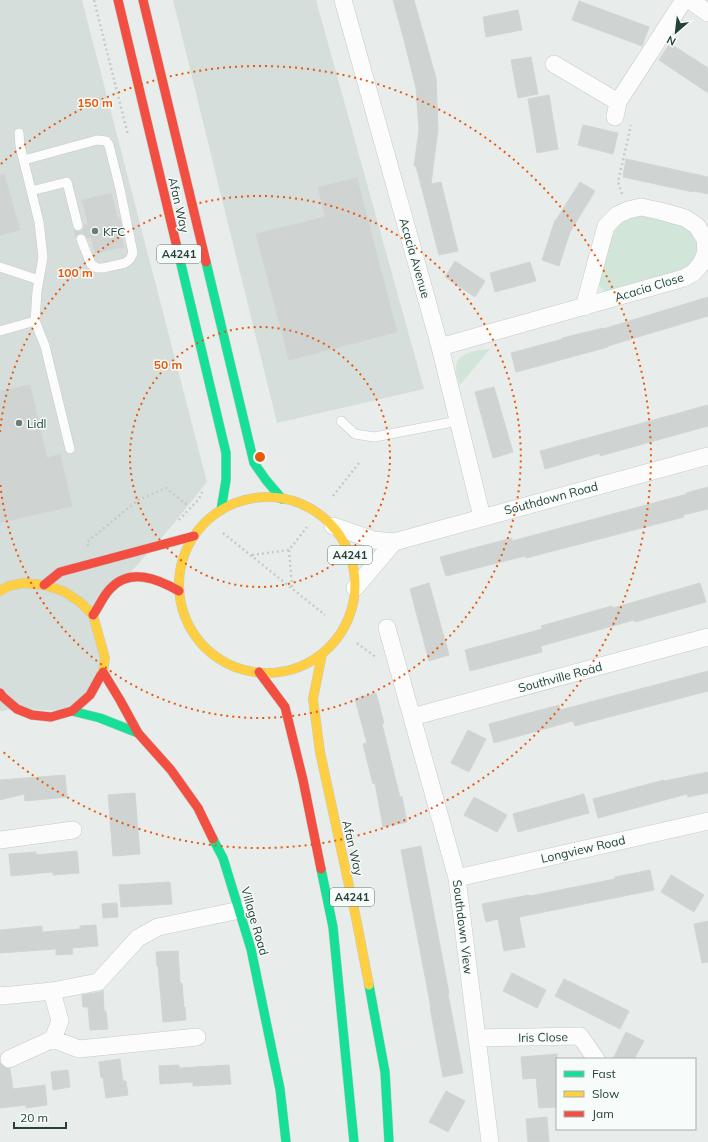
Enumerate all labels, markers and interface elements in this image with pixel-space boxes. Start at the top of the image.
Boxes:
north arrow [656,12,696,52]
text: N [664,33,678,49]
text: 150 m [77,95,113,110]
street label: Afan Way [165,176,193,235]
street label: Acacia Avenue [396,216,434,300]
place label: KFC [103,224,125,239]
marker: KFC [90,226,100,236]
road number: A4241 [157,245,201,263]
text: 100 m [57,265,93,280]
street label: Acacia Close [613,269,685,305]
text: 50 m [154,357,182,372]
place label: Lidl [27,416,46,431]
marker: Lidl [14,418,24,428]
centre of rings [253,450,267,464]
street label: Southdown Road [502,478,600,518]
road number: A4241 [328,546,372,564]
street label: Southville Road [516,659,604,695]
street label: Afan Way [339,819,367,878]
street label: Longview Road [539,832,627,866]
street label: Southdown View [450,879,476,976]
street label: Village Road [238,885,272,957]
road number: A4241 [330,888,374,906]
street label: Iris Close [518,1029,568,1045]
legend [556,1058,696,1130]
text: Fast [592,1066,616,1081]
text: Slow [592,1086,620,1101]
scale bar [14,1104,66,1130]
text: Jam [592,1106,614,1121]
text: 20 m [20,1110,48,1125]

